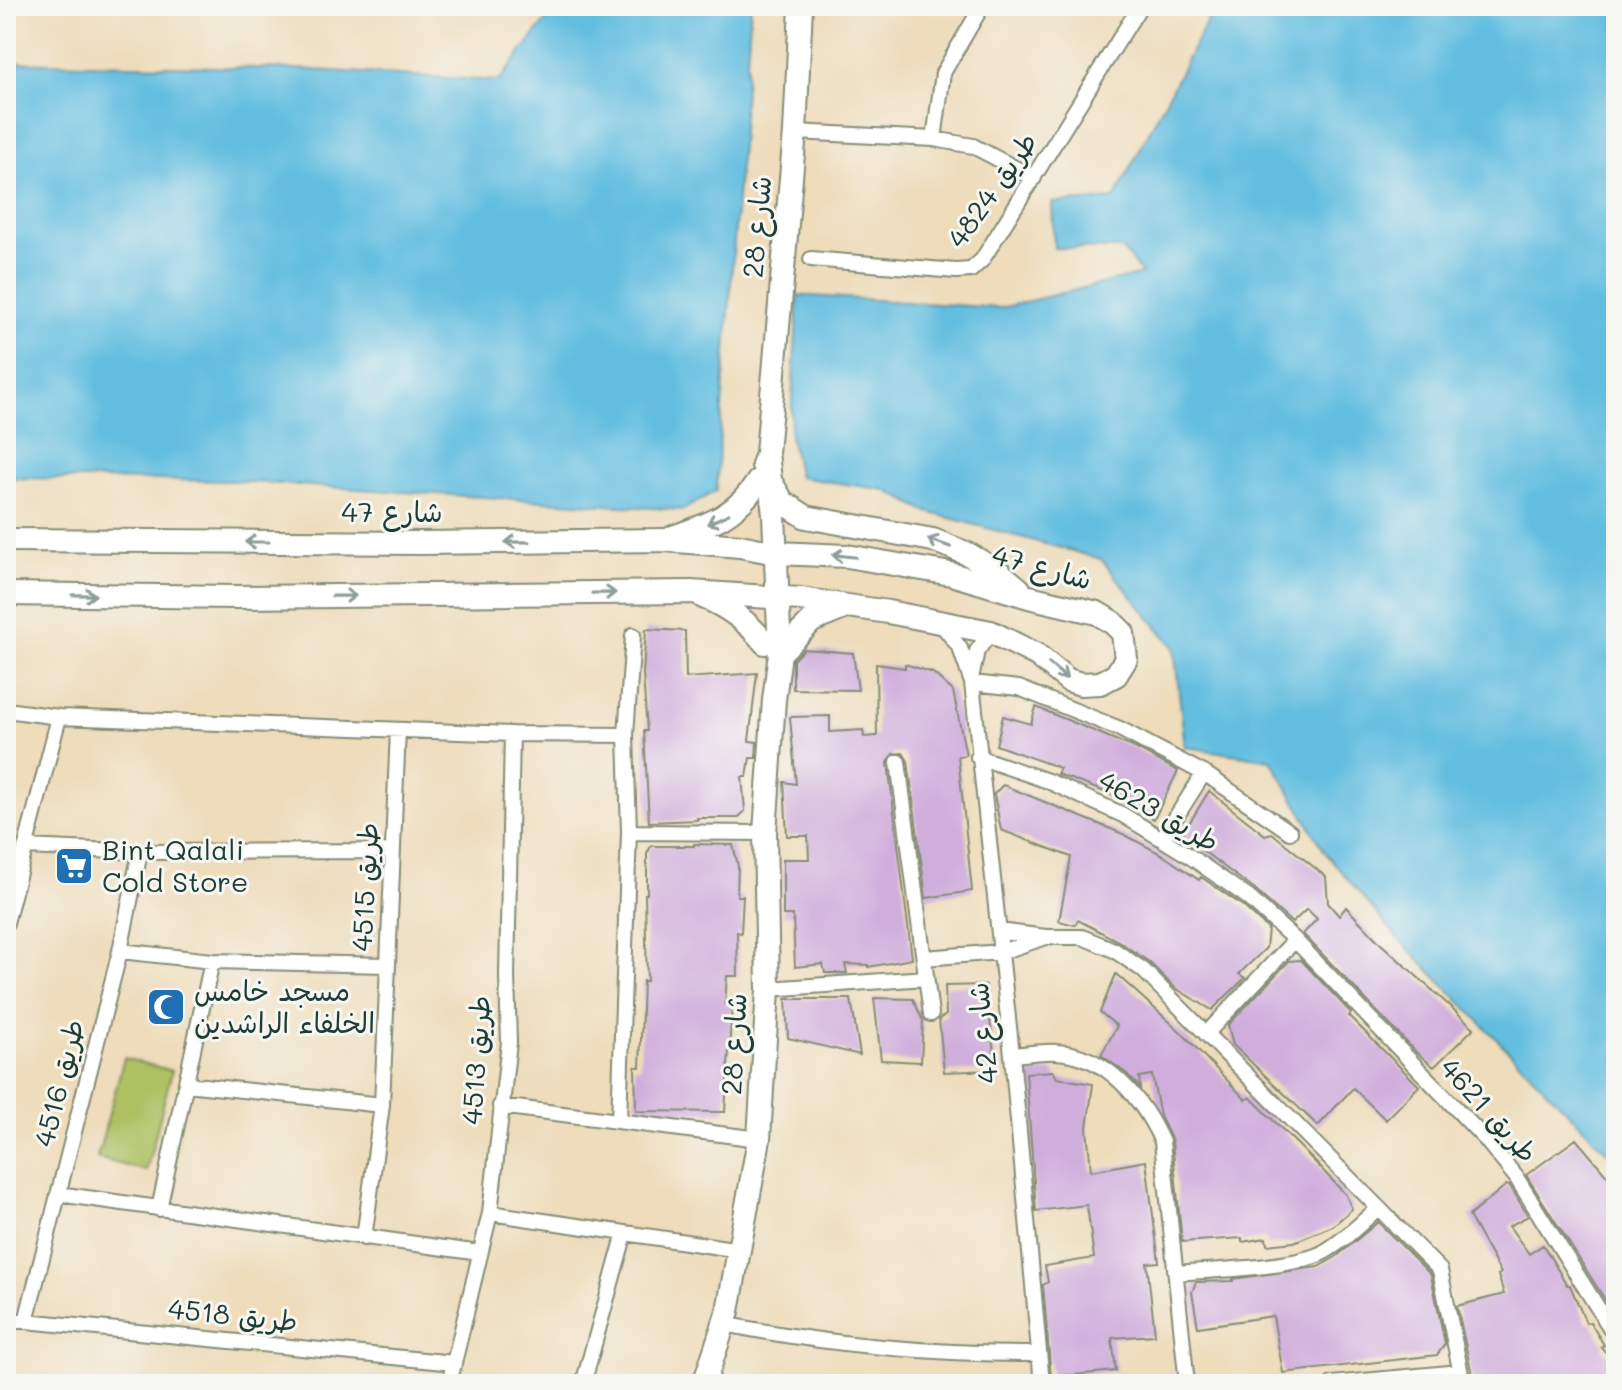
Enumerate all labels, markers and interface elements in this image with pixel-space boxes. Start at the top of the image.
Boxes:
street label: طريق 4824 [938,125,1044,254]
street label: شارع 28 [734,174,781,280]
street label: شارع 47 [341,493,443,532]
one-way arrow [706,512,731,527]
one-way arrow [244,534,271,549]
one-way arrow [504,534,531,550]
one-way arrow [927,535,952,549]
street label: شارع 47 [988,536,1096,599]
one-way arrow [831,549,858,564]
one-way arrow [590,585,617,600]
one-way arrow [70,587,97,603]
one-way arrow [330,588,357,604]
one-way arrow [1047,662,1067,680]
street label: طريق 4623 [1093,761,1226,859]
street label: طريق 4515 [343,821,385,952]
place label: Bint Qalali Cold Store [102,831,248,899]
supermarket icon: Bint Qalali Cold Store [53,845,95,887]
place label: مسجد خامس الخلفاء الراشدين [194,972,375,1040]
street label: شارع 42 [959,980,1008,1086]
mosque icon: مسجد خامس الخلفاء الراشدين [145,986,187,1028]
street label: شارع 28 [712,992,757,1096]
street label: طريق 4513 [453,994,497,1126]
street label: طريق 4516 [25,1015,91,1150]
street label: طريق 4621 [1433,1049,1546,1169]
street label: طريق 4518 [167,1289,300,1339]

